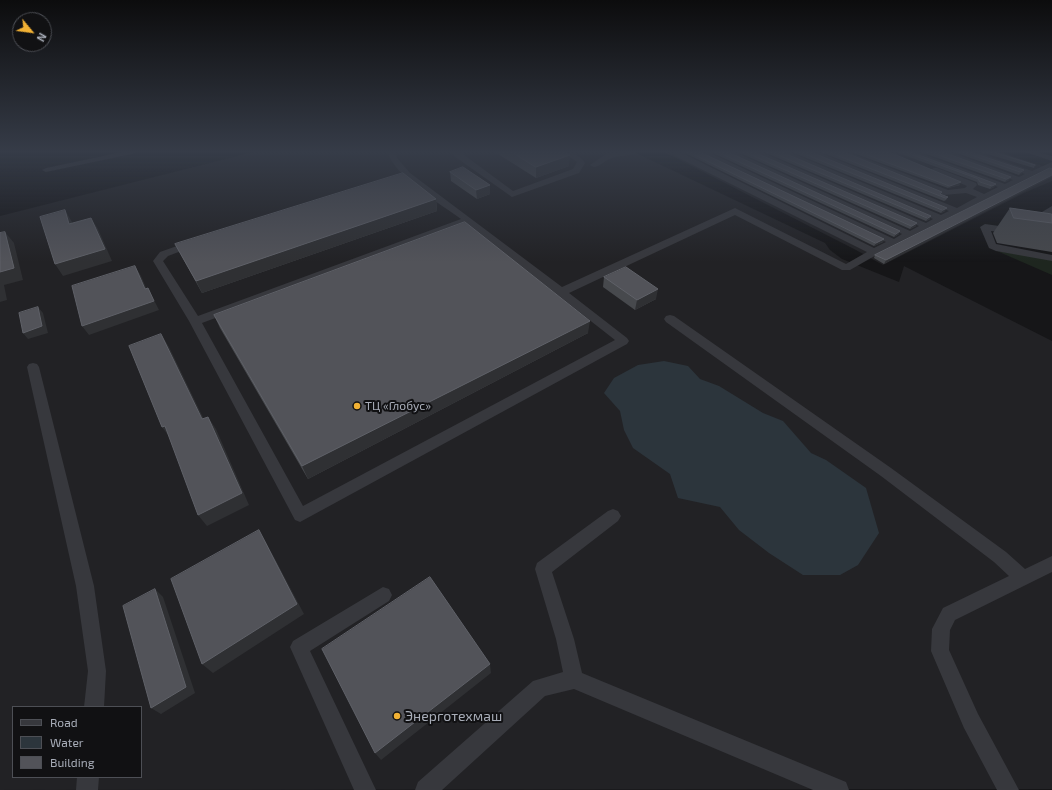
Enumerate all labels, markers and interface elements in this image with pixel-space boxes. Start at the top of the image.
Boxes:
north arrow [12,12,52,52]
text: N [34,31,50,44]
place label: ТЦ «Глобус» [365,399,431,413]
marker: ТЦ «Глобус» [352,401,362,411]
legend [12,706,142,778]
place label: Энерготехмаш [405,708,502,724]
marker: Энерготехмаш [392,711,402,721]
text: Road [50,715,78,729]
text: Water [50,735,84,749]
text: Building [50,755,94,769]

